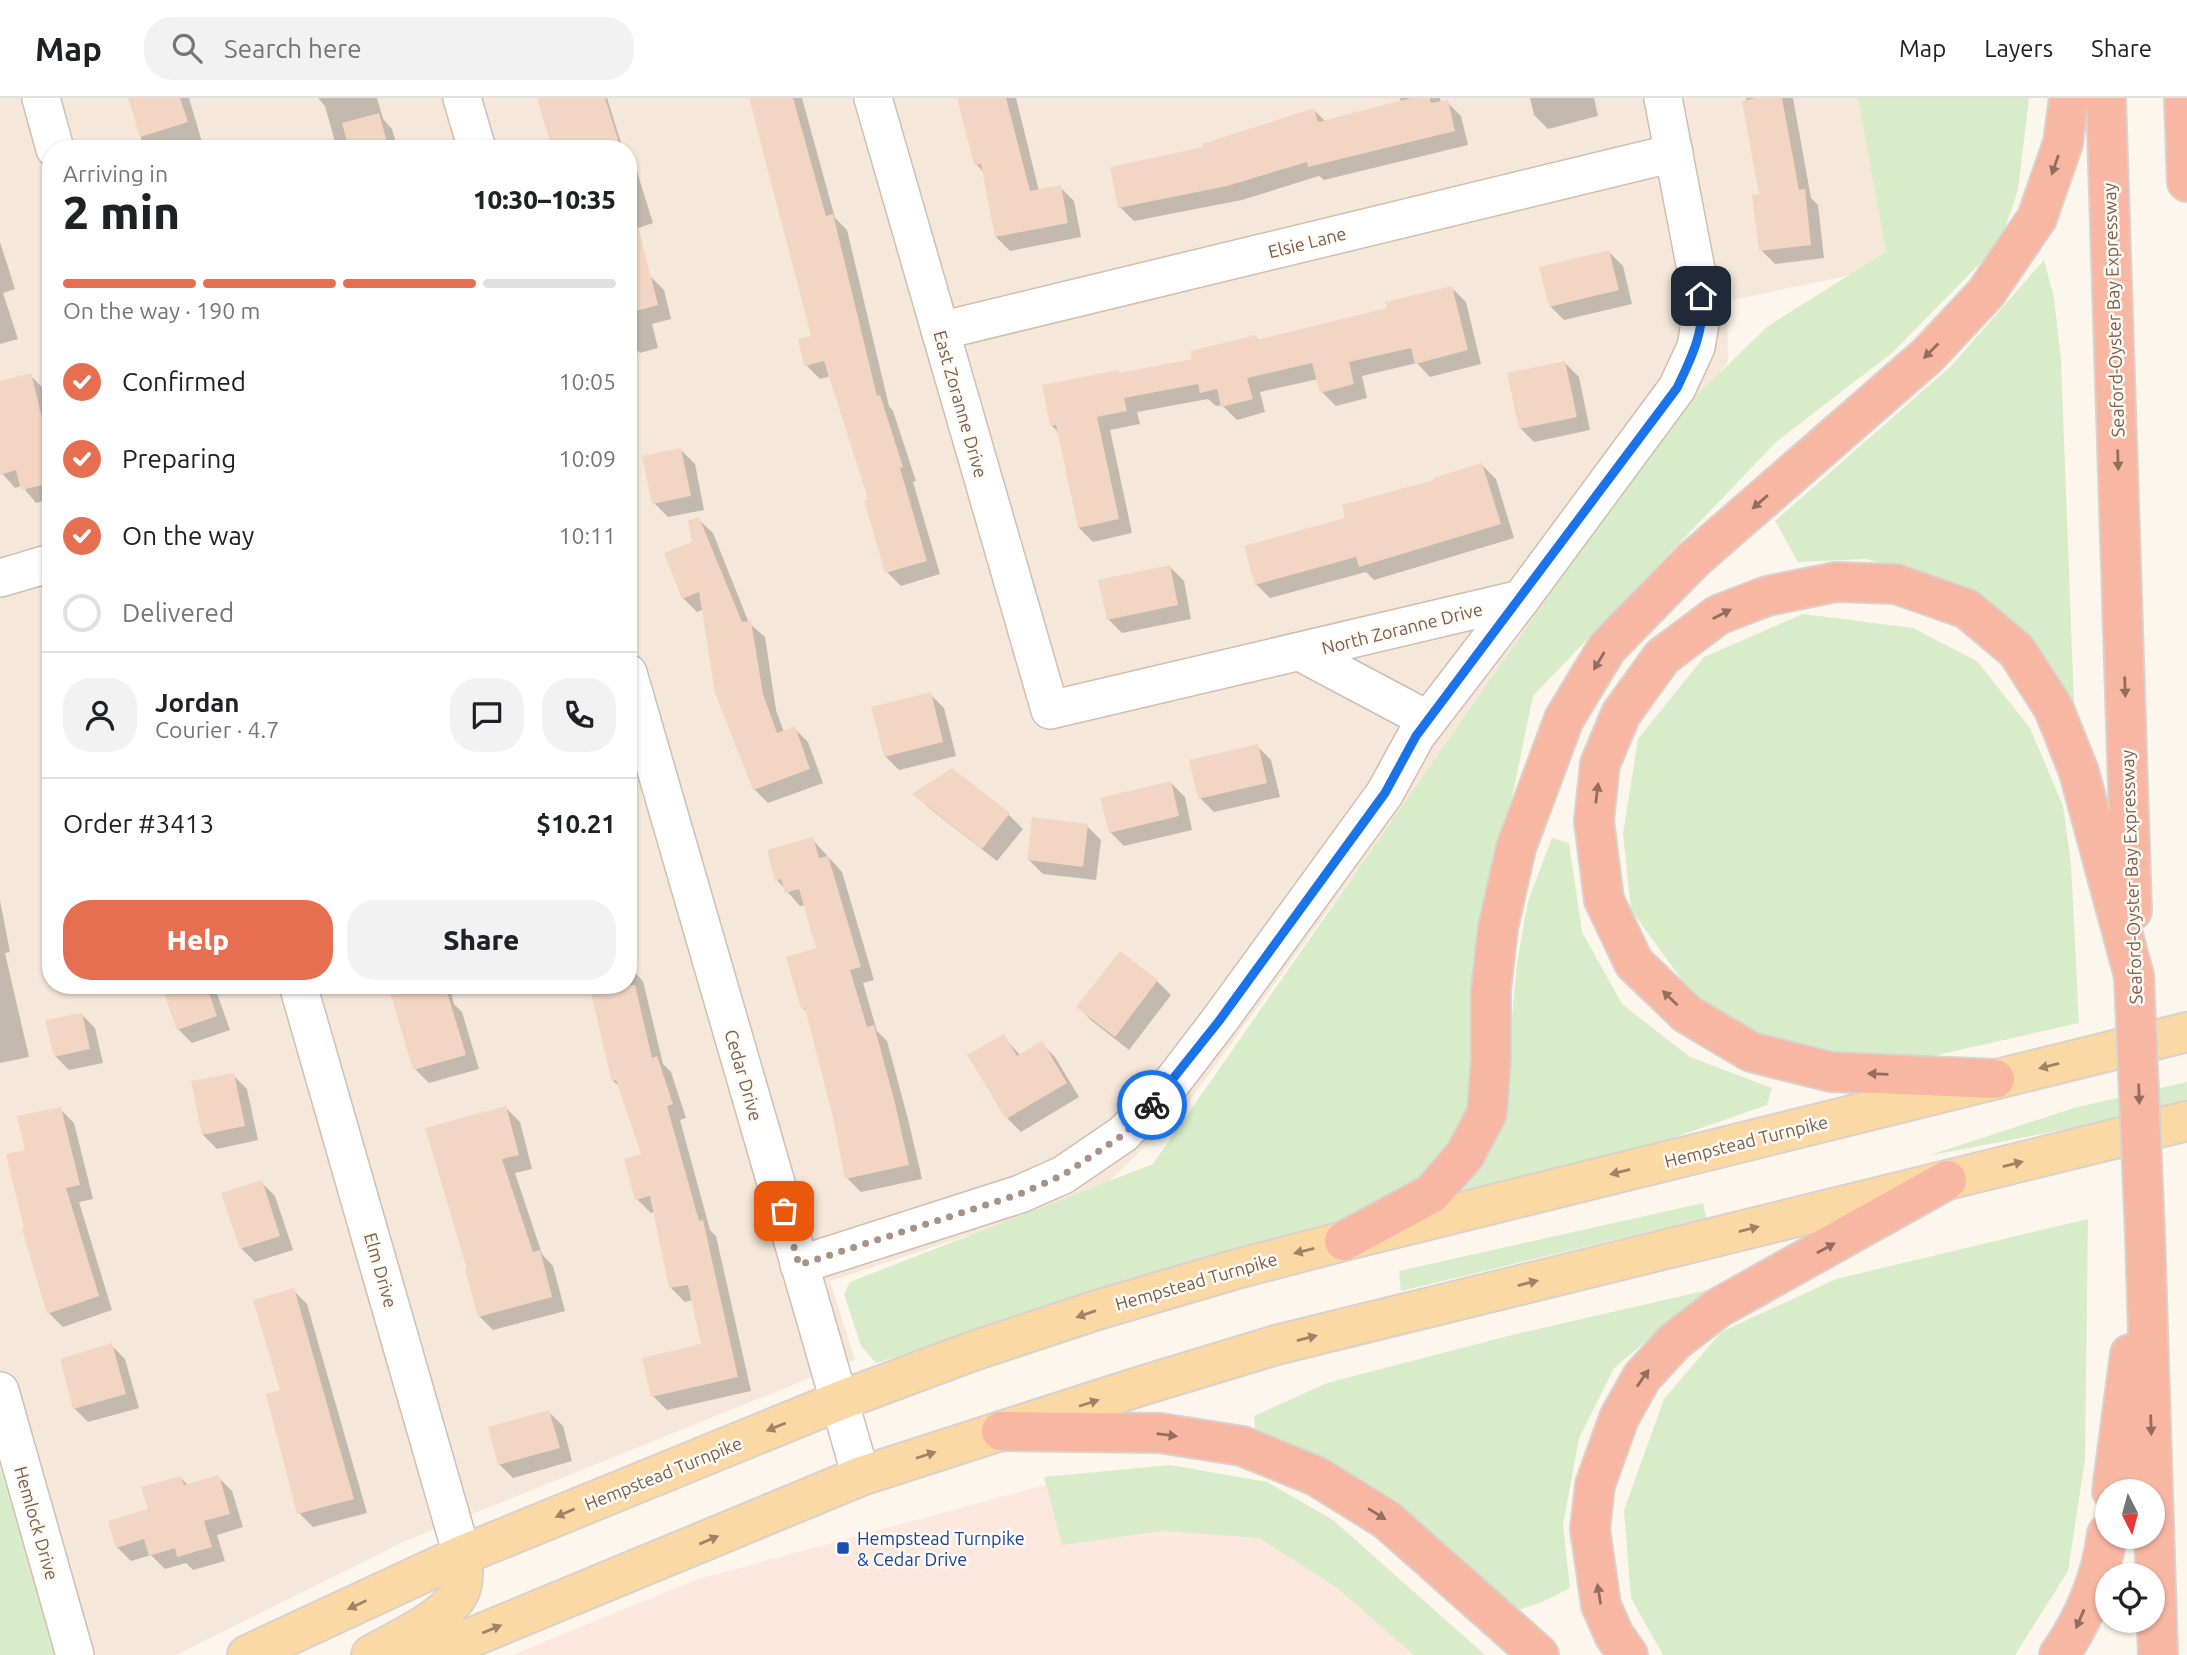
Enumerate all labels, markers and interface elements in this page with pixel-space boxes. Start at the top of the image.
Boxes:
search box [144,17,634,80]
icon: search [168,29,206,67]
text: Map [35,30,102,67]
text: Search here [224,34,362,63]
text: Map [1899,35,1946,62]
text: Layers [1984,35,2053,62]
text: Share [2091,35,2152,62]
one-way arrow [2049,154,2060,175]
text: Arriving in [63,161,168,186]
street label: Seaford-Oyster Bay Expressway [2099,182,2127,438]
text: 10:30–10:35 [473,185,616,214]
text: 2 min [63,186,180,238]
street label: Elsie Lane [1266,223,1348,261]
pin [1671,266,1731,326]
icon: home [1682,277,1720,315]
text: On the way · 190 m [63,298,260,323]
street label: East Zoranne Drive [930,328,992,480]
one-way arrow [1923,343,1940,359]
icon: check [63,363,101,401]
text: Confirmed [122,367,246,396]
text: 10:05 [558,369,616,394]
icon: check [63,440,101,478]
text: Preparing [122,444,236,473]
text: 10:09 [558,446,616,471]
one-way arrow [2112,449,2123,471]
one-way arrow [1752,493,1769,509]
icon: check [63,517,101,555]
text: On the way [122,521,254,550]
text: 10:11 [558,523,616,548]
text: Delivered [122,598,234,627]
street label: North Zoranne Drive [1319,598,1485,658]
one-way arrow [1712,609,1732,620]
one-way arrow [1593,652,1605,671]
one-way arrow [2119,677,2131,699]
button: person [63,678,137,752]
button: chat [450,678,524,752]
button: phone [542,678,616,752]
text: Jordan [155,688,240,717]
text: Courier · 4.7 [155,717,279,742]
street label: Seaford-Oyster Bay Expressway [2117,749,2145,1005]
one-way arrow [1591,782,1602,804]
text: Order #3413 [63,809,214,838]
text: $10.21 [536,809,616,838]
button: Help [63,900,333,980]
button: Share [347,900,616,980]
one-way arrow [1662,989,1679,1006]
street label: Cedar Drive [721,1027,767,1123]
one-way arrow [2038,1061,2060,1072]
one-way arrow [1867,1069,1889,1080]
courier [1117,1070,1187,1140]
one-way arrow [2133,1083,2144,1105]
icon: bike [1133,1086,1171,1124]
street label: Hempstead Turnpike [1662,1111,1830,1171]
one-way arrow [2002,1158,2024,1169]
one-way arrow [1609,1167,1631,1178]
pin [754,1181,814,1241]
icon: bag [765,1192,803,1230]
one-way arrow [1738,1223,1760,1234]
street label: Elm Drive [361,1230,401,1310]
one-way arrow [1816,1242,1836,1254]
one-way arrow [1293,1246,1315,1257]
street label: Hempstead Turnpike [1113,1248,1279,1314]
one-way arrow [1517,1277,1539,1288]
one-way arrow [1075,1309,1096,1319]
one-way arrow [1296,1332,1318,1343]
one-way arrow [1636,1369,1650,1388]
one-way arrow [1079,1397,1100,1407]
one-way arrow [2145,1414,2156,1436]
one-way arrow [765,1421,786,1432]
one-way arrow [1156,1429,1178,1440]
street label: Hempstead Turnpike [581,1432,745,1514]
one-way arrow [916,1450,937,1460]
street label: Hemlock Drive [11,1464,63,1582]
north arrow [2095,1479,2165,1549]
map controls [2095,1479,2165,1633]
one-way arrow [554,1507,575,1518]
one-way arrow [1367,1507,1387,1520]
place label: Hempstead Turnpike & Cedar Drive [857,1528,1025,1569]
one-way arrow [699,1534,720,1545]
marker: Hempstead Turnpike & Cedar Drive [835,1540,851,1556]
button: locate [2095,1563,2165,1633]
one-way arrow [1594,1583,1605,1605]
one-way arrow [347,1599,367,1611]
one-way arrow [2074,1609,2085,1630]
one-way arrow [482,1623,503,1634]

